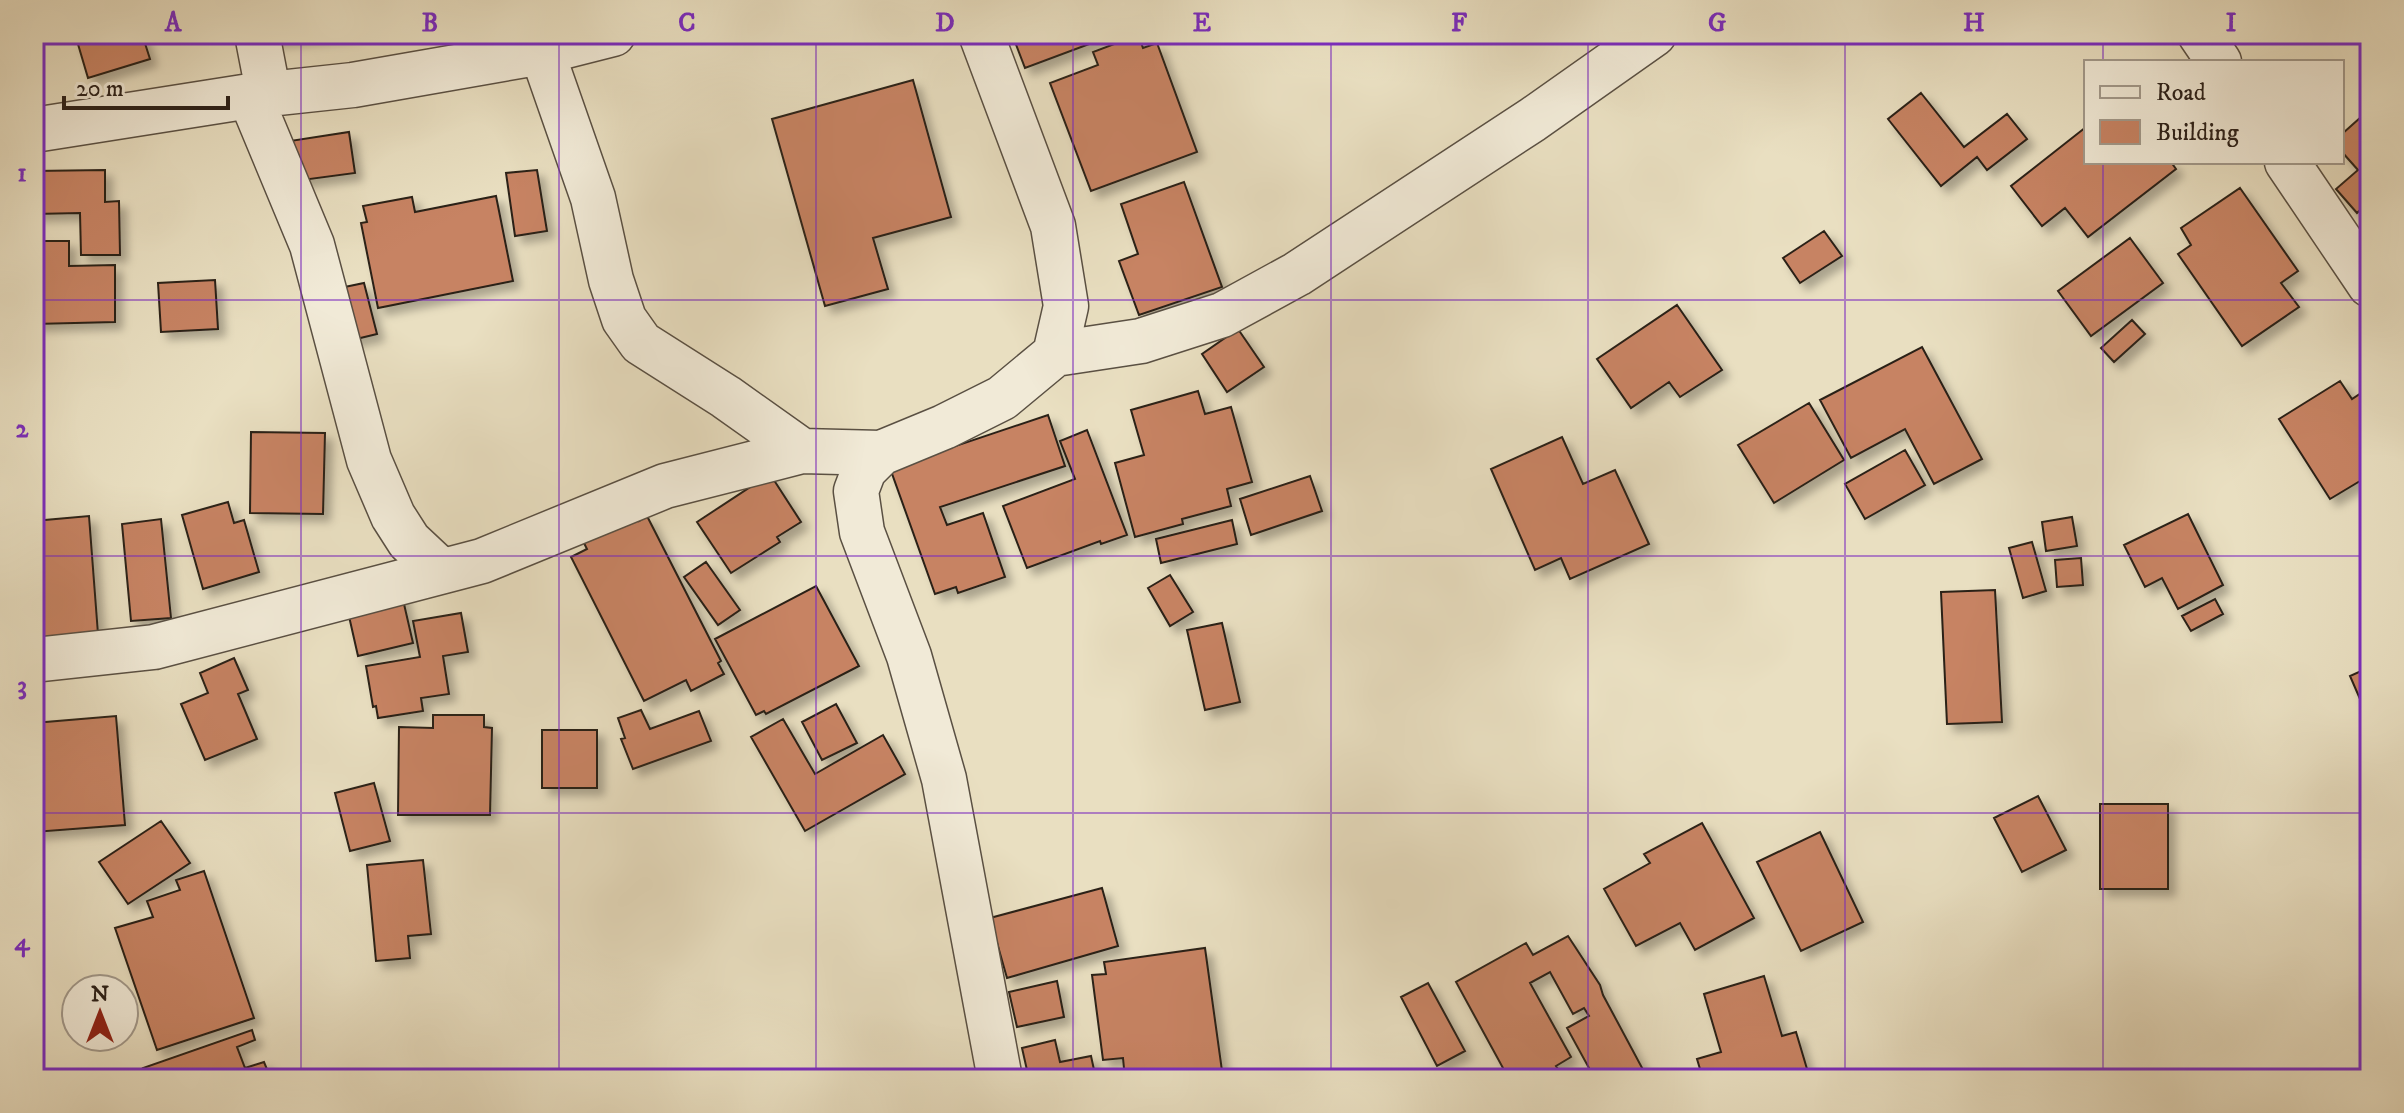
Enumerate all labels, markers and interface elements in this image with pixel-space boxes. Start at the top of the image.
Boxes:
text: A [164,7,183,40]
text: B [422,7,438,40]
text: C [678,7,696,40]
text: D [935,7,955,40]
text: E [1193,7,1211,40]
text: F [1451,7,1468,40]
text: G [1708,7,1726,40]
text: H [1963,7,1985,40]
text: I [2226,7,2237,40]
scale bar [64,60,228,110]
legend [2084,60,2344,164]
text: 20 m [76,74,124,104]
text: Road [2156,78,2206,108]
text: Building [2156,118,2239,148]
text: 1 [17,157,27,190]
text: 2 [16,413,30,446]
text: 3 [17,670,27,703]
text: 4 [15,926,31,959]
north arrow [60,973,140,1053]
text: N [91,981,109,1008]

